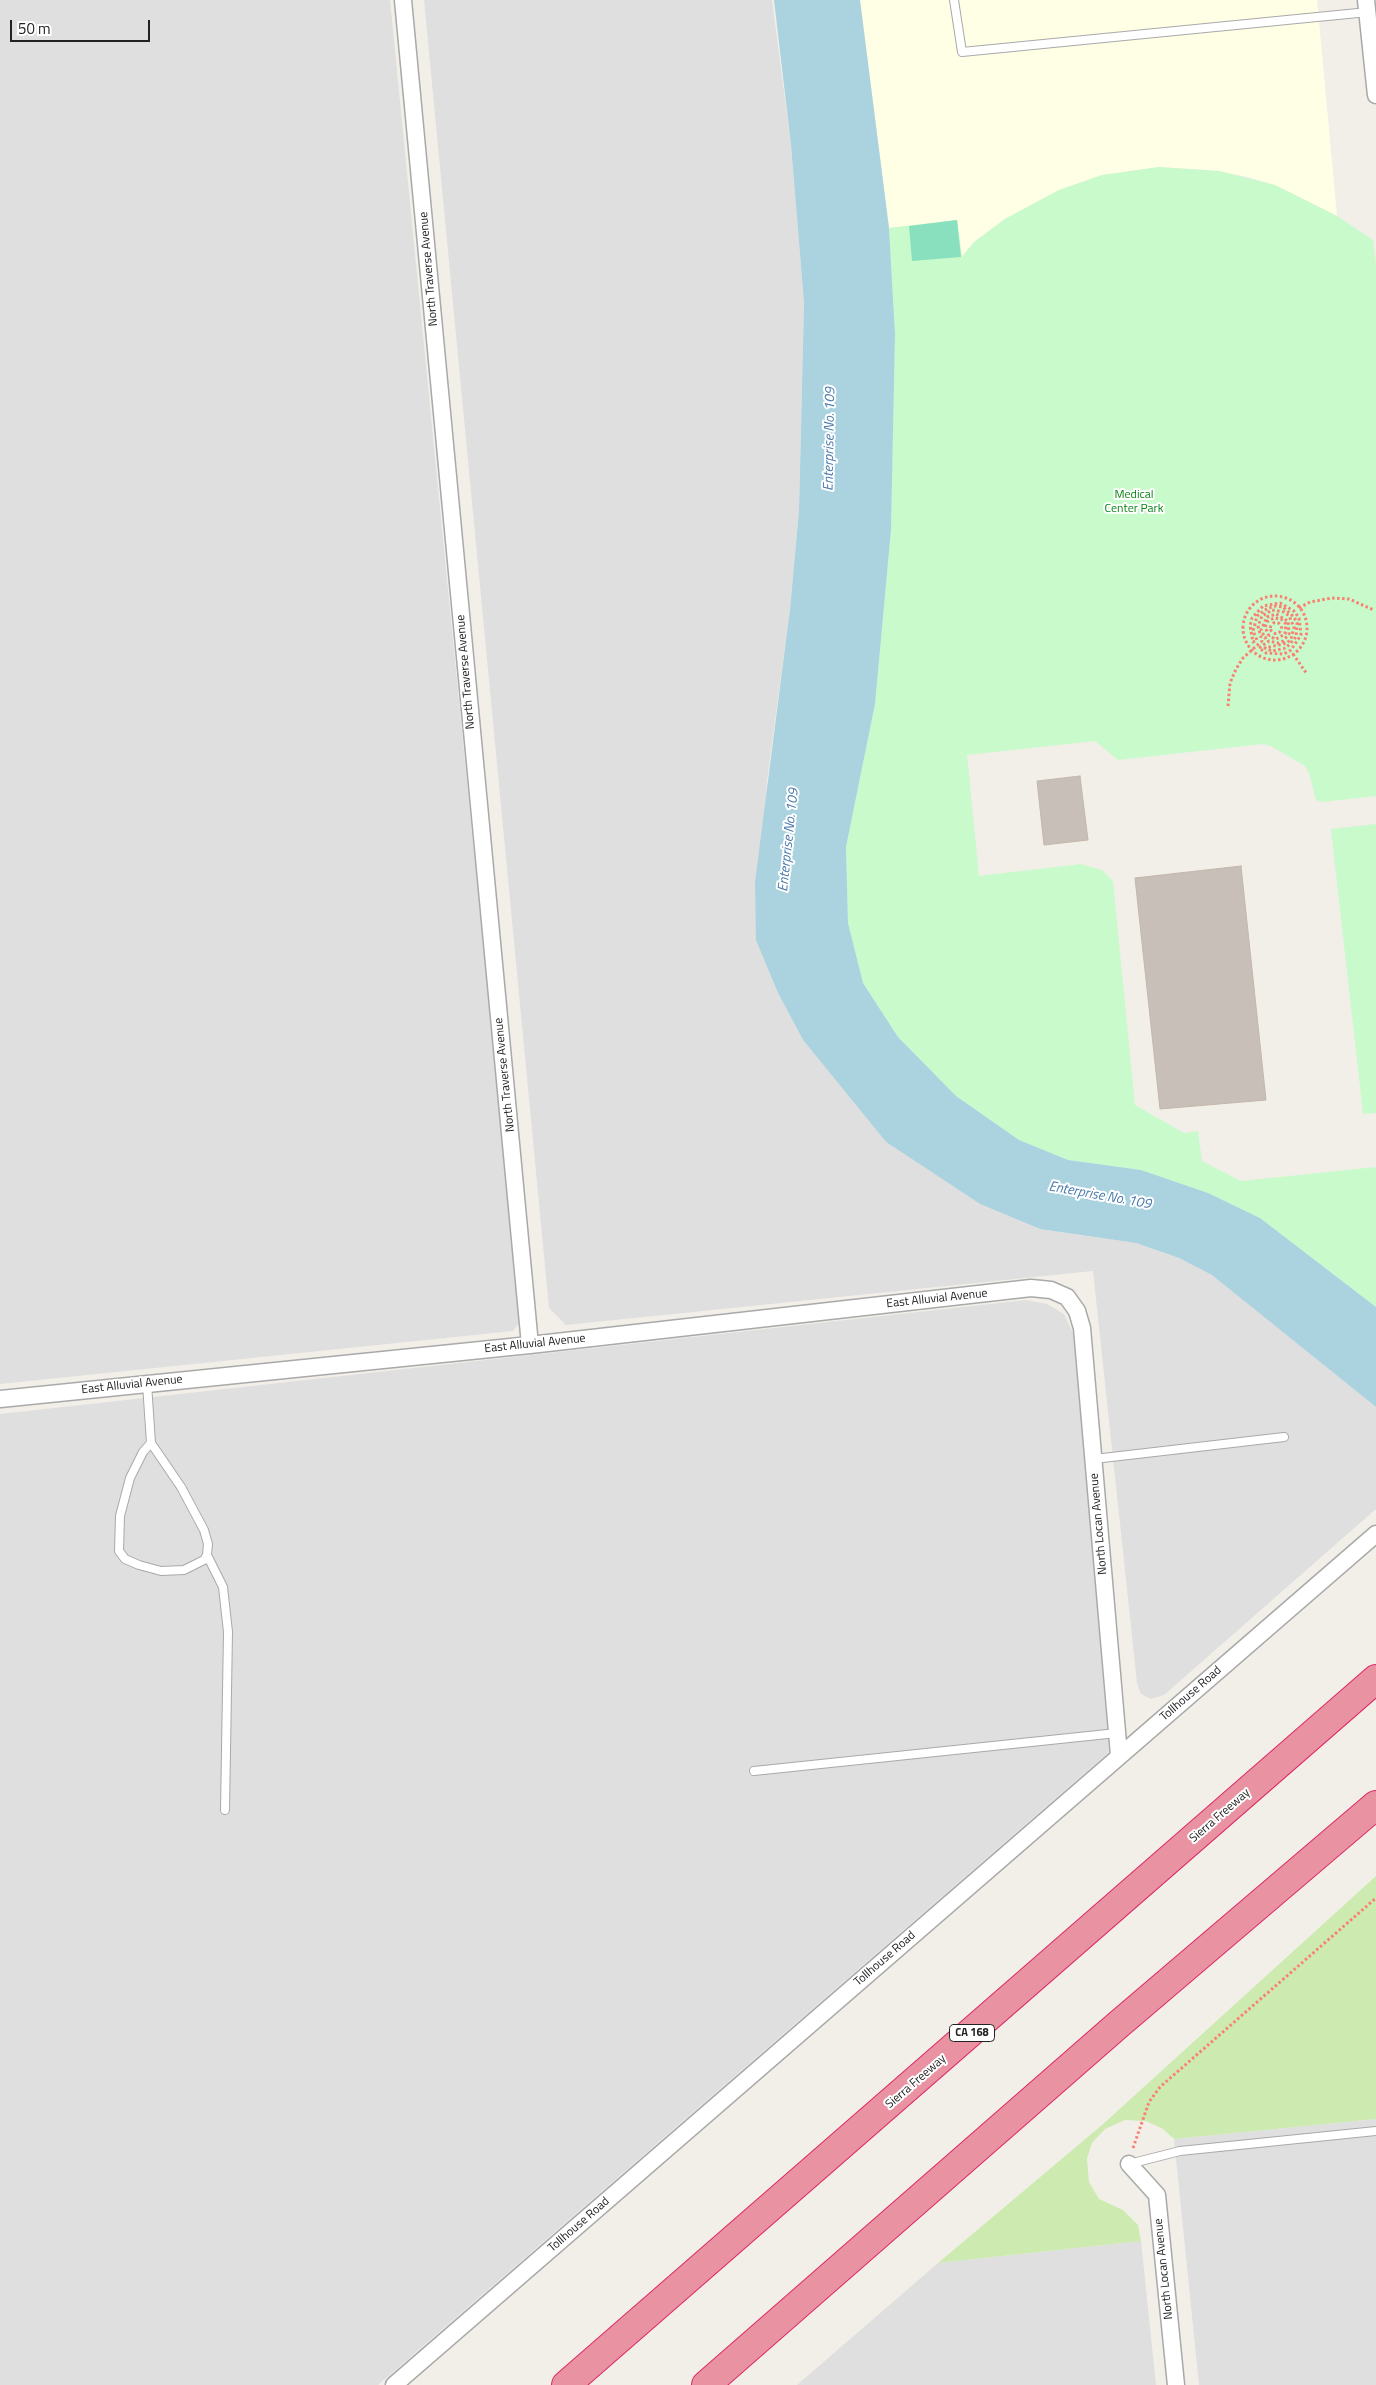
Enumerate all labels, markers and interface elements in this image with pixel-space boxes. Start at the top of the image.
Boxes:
scale bar [12,10,152,42]
text: 50 m [18,17,51,40]
street label: North Traverse Avenue [417,211,441,327]
water label: Enterprise No. 109 [821,387,839,491]
park label: Medical Center Park [1105,488,1163,516]
street label: North Traverse Avenue [454,614,478,730]
water label: Enterprise No. 109 [775,788,803,892]
street label: North Traverse Avenue [492,1017,518,1133]
water label: Enterprise No. 109 [1047,1179,1153,1213]
street label: East Alluvial Avenue [886,1287,988,1311]
street label: East Alluvial Avenue [484,1332,586,1356]
street label: East Alluvial Avenue [81,1373,183,1397]
street label: North Locan Avenue [1087,1473,1111,1575]
street label: Tollhouse Road [1157,1663,1225,1725]
street label: Sierra Freeway [1187,1786,1253,1846]
street label: Tollhouse Road [851,1928,919,1990]
road number: CA 168 [950,2025,994,2042]
street label: Sierra Freeway [883,2052,949,2112]
street label: Tollhouse Road [545,2194,613,2256]
street label: North Locan Avenue [1152,2218,1176,2320]

